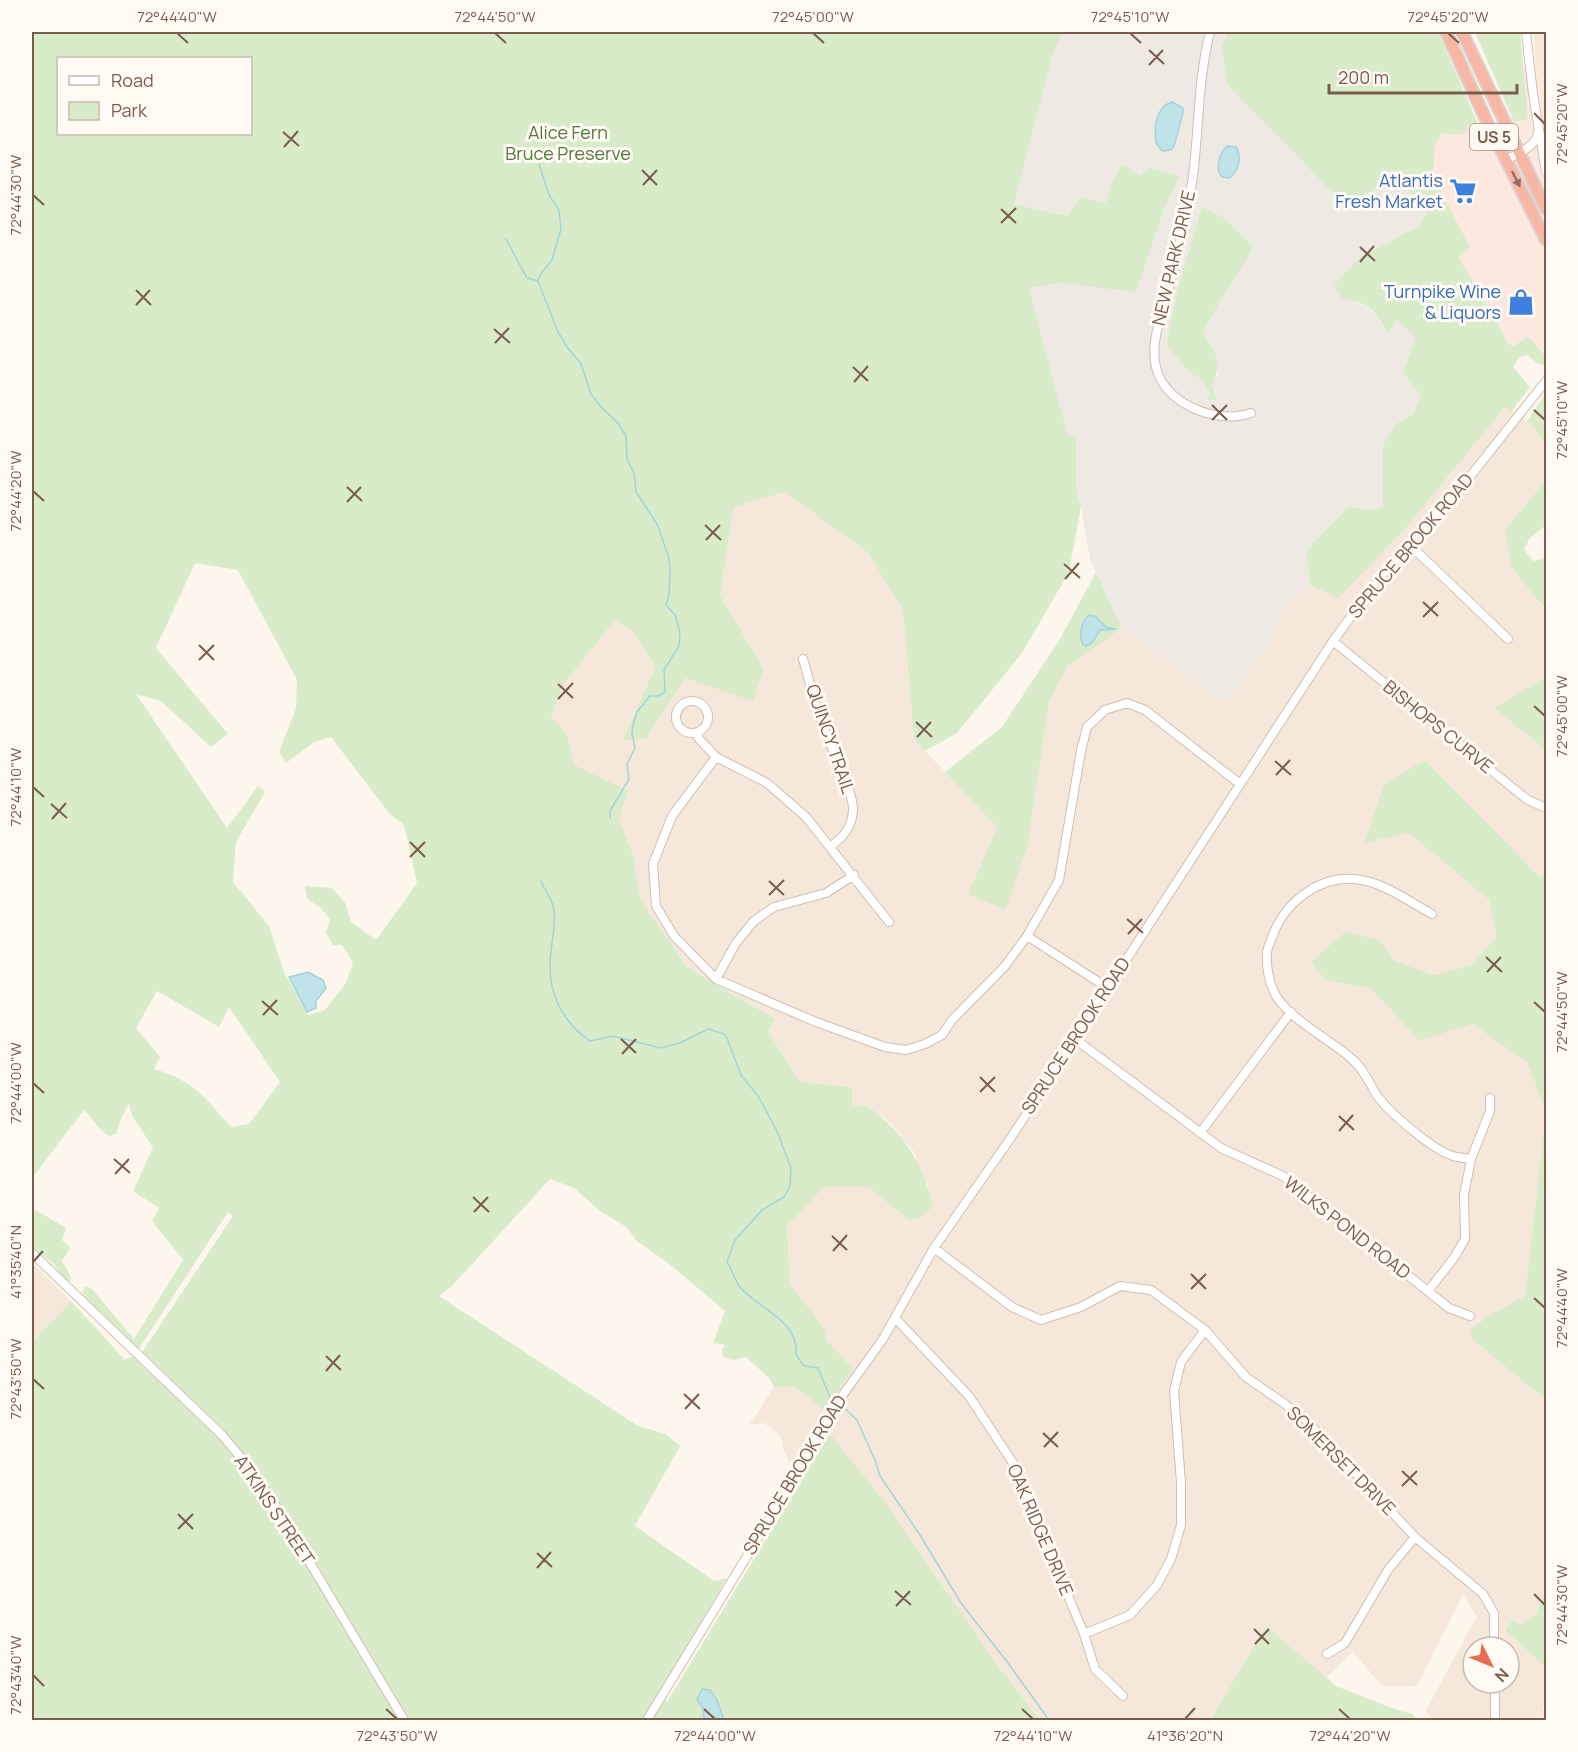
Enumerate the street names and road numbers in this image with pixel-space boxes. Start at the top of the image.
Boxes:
road number: US 5 [1470,124,1518,150]
street label: NEW PARK DRIVE [1146,188,1200,328]
street label: SPRUCE BROOK ROAD [1342,468,1478,623]
street label: BISHOPS CURVE [1379,674,1499,778]
street label: QUINCY TRAIL [801,681,861,797]
street label: SPRUCE BROOK ROAD [1015,952,1135,1119]
street label: WILKS POND ROAD [1279,1170,1416,1284]
street label: SPRUCE BROOK ROAD [737,1390,851,1559]
street label: SOMERSET DRIVE [1282,1401,1401,1520]
street label: ATKINS STREET [229,1450,321,1569]
street label: OAK RIDGE DRIVE [1002,1460,1080,1599]

